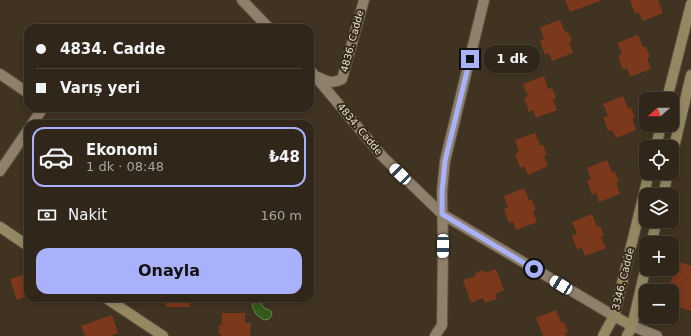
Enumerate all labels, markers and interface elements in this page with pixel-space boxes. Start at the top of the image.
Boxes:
street label: 4836. Cadde [338,9,366,73]
text: 4834. Cadde [60,40,165,58]
callout: 1 dk [484,45,540,73]
route end [461,50,479,68]
text: 1 dk [496,51,528,66]
text: Varış yeri [60,79,140,97]
north arrow [639,92,679,132]
map controls [639,92,679,324]
street label: 4834. Cadde [335,101,385,157]
icon: car [38,139,74,175]
button: locate [639,140,679,180]
text: Ekonomi [86,141,158,159]
text: ₺48 [269,148,300,166]
text: 1 dk · 08:48 [86,159,164,174]
car [387,161,413,187]
button: layers [639,188,679,228]
icon: cash [36,204,58,226]
text: Nakit [68,206,107,224]
text: 160 m [260,208,302,223]
car [437,234,449,258]
button: + [639,236,679,276]
street label: 3346. Cadde [610,247,636,311]
button: Onayla [36,248,302,294]
route start [525,260,543,278]
car [548,274,574,296]
button: − [639,284,679,324]

